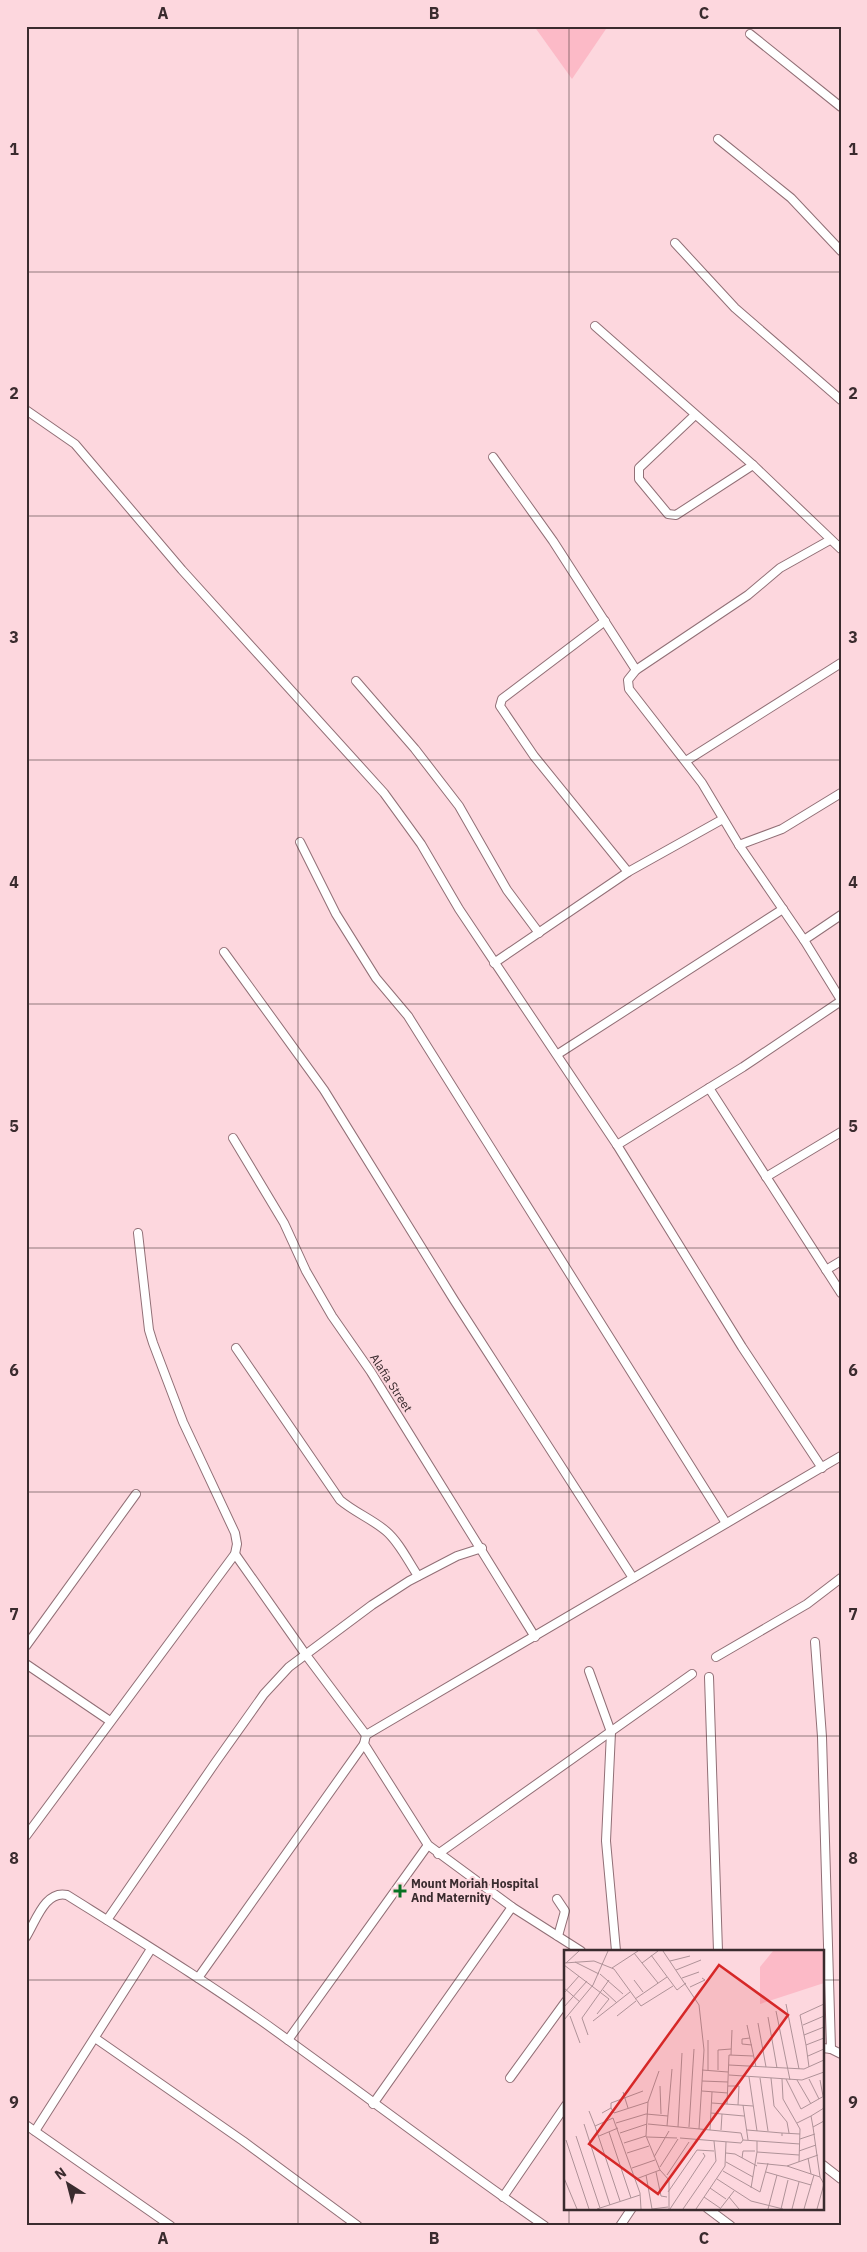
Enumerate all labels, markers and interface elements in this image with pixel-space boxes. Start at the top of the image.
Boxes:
text: A [158,3,169,23]
text: B [429,3,440,23]
text: C [699,3,709,23]
text: 1 [9,139,19,159]
text: 1 [848,139,858,159]
text: 2 [9,383,19,403]
text: 2 [848,383,858,403]
text: 3 [9,627,19,647]
text: 3 [848,627,858,647]
text: 4 [9,872,19,892]
text: 4 [848,872,858,892]
text: 5 [9,1116,19,1136]
text: 5 [848,1116,858,1136]
street label: Alafia Street [367,1351,416,1415]
text: 6 [9,1360,19,1380]
text: 6 [848,1360,858,1380]
text: 7 [9,1604,19,1624]
text: 7 [848,1604,858,1624]
text: 8 [9,1848,19,1868]
text: 8 [848,1848,858,1868]
place label: Mount Moriah Hospital And Maternity [411,1876,539,1905]
marker: Mount Moriah Hospital And Maternity [393,1884,407,1898]
inset map [564,1950,824,2210]
text: 9 [9,2092,19,2112]
text: 9 [848,2092,858,2112]
north arrow [42,2160,92,2210]
text: N [51,2163,70,2184]
text: A [158,2228,169,2248]
text: B [429,2228,440,2248]
text: C [699,2228,709,2248]

